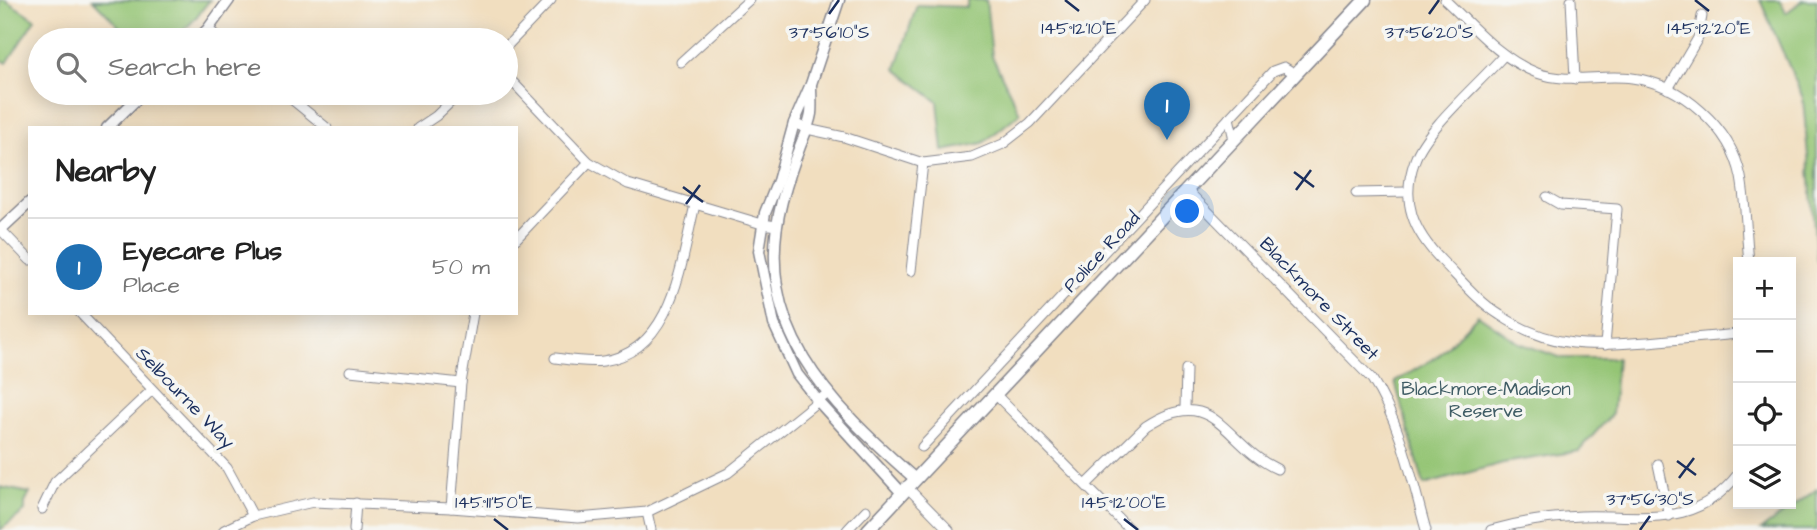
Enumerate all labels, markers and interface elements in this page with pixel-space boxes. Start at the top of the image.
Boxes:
text: 145°12'10"E [1041,16,1117,41]
text: 145°12'20"E [1667,16,1751,41]
text: 37°56'10"S [789,20,869,45]
text: 37°56'20"S [1385,20,1473,45]
search box [28,28,518,105]
icon: search [52,48,90,86]
text: Search here [108,49,261,85]
pin: 1 [1144,82,1190,140]
text: Nearby [56,151,156,193]
your location [1170,194,1204,228]
street label: Police Road [1057,205,1147,299]
street label: Blackmore Street [1253,231,1385,367]
text: Eyecare Plus [123,233,282,269]
text: 1 [78,251,80,283]
text: 50 m [432,251,490,283]
map controls [1733,257,1796,509]
button: + [1733,257,1796,320]
text: Place [123,269,180,301]
button: − [1733,320,1796,383]
street label: Selbourne Way [129,341,241,456]
park label: Blackmore-Madison Reserve [1401,376,1571,425]
button: locate [1733,383,1796,446]
button: layers [1733,446,1796,509]
text: 37°56'30"S [1606,487,1694,512]
text: 145°11'50"E [455,490,533,515]
text: 145°12'00"E [1082,490,1167,515]

